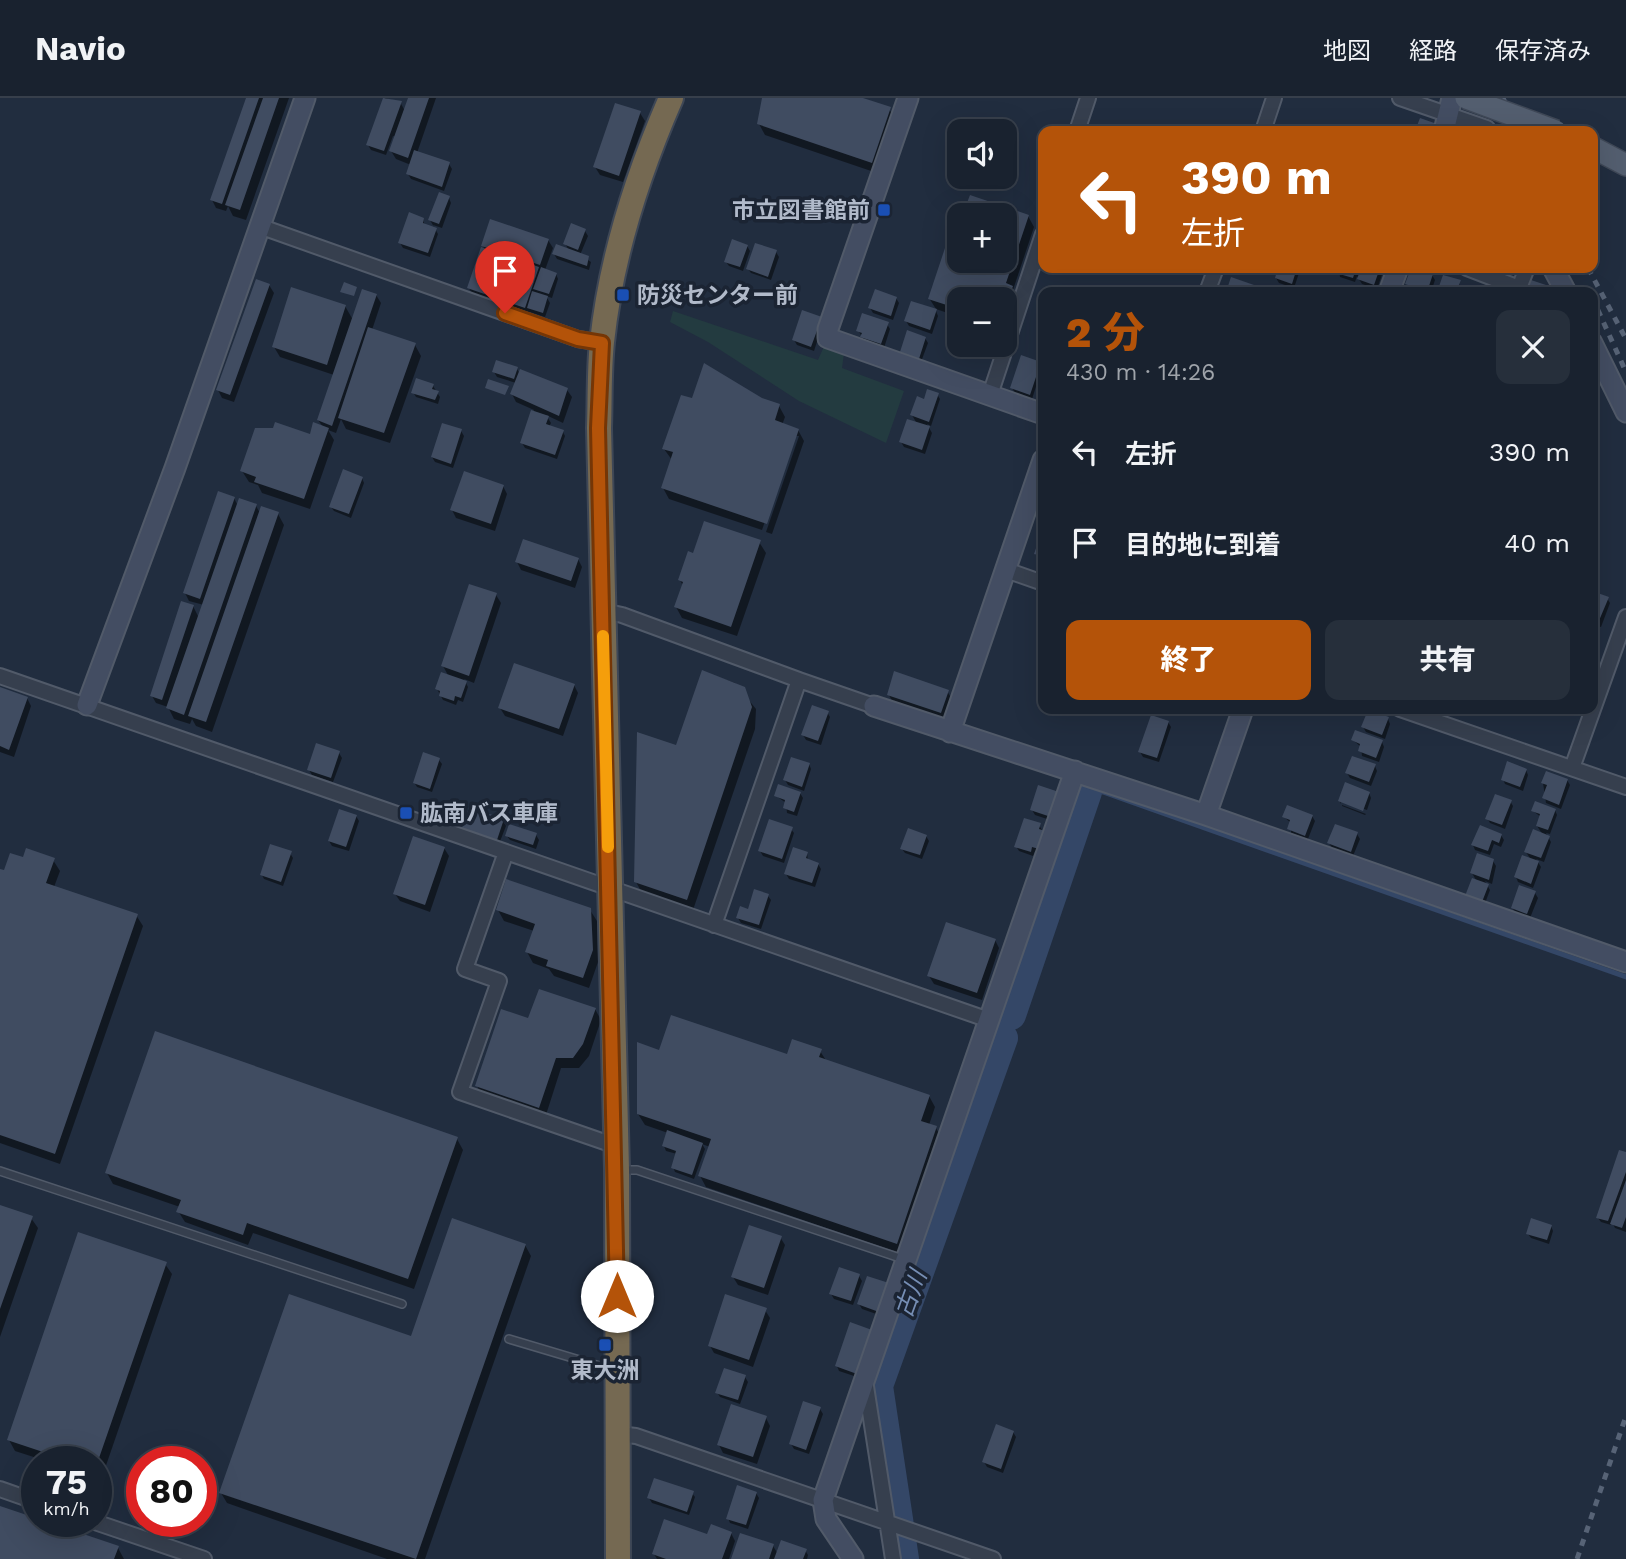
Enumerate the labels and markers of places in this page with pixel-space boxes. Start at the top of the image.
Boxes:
place label: 市立図書館前 [732,197,870,224]
marker: 市立図書館前 [876,202,892,218]
pin [475,241,535,313]
place label: 防災センター前 [637,282,798,309]
marker: 防災センター前 [615,287,631,303]
place label: 肱南バス車庫 [420,800,558,827]
marker: 肱南バス車庫 [398,805,414,821]
marker: 東大洲 [597,1337,613,1353]
place label: 東大洲 [571,1357,640,1384]

